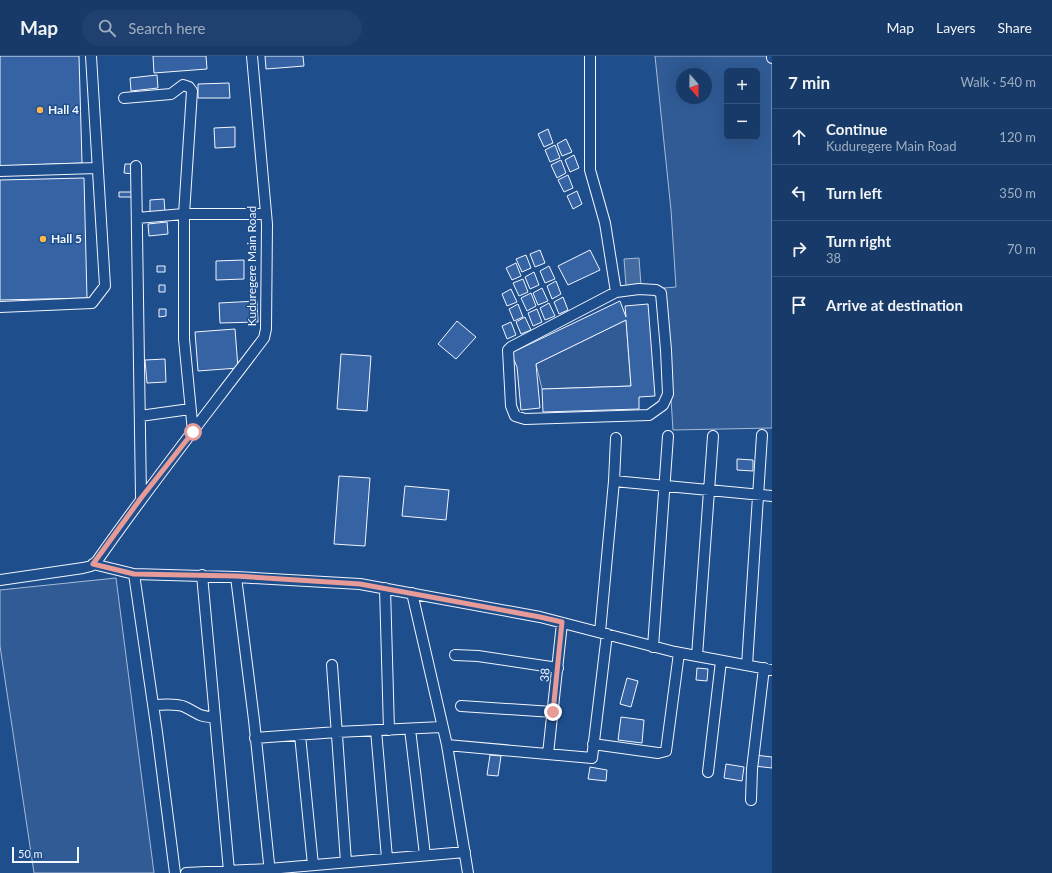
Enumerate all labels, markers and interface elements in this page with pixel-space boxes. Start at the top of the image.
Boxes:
search box [82,10,362,46]
text: Map [20,16,58,39]
icon: search [96,17,118,39]
text: Search here [128,19,206,37]
text: Map [886,19,914,36]
text: Layers [936,19,976,36]
text: Share [998,19,1032,36]
north arrow [676,68,712,104]
map controls [724,68,760,140]
button: + [724,68,760,104]
text: 7 min [788,72,830,93]
text: Walk · 540 m [960,74,1036,90]
place label: Hall 4 [48,102,79,117]
button: − [724,104,760,140]
marker: Hall 4 [35,105,45,115]
text: Continue [826,120,887,138]
icon: ahead [788,126,810,148]
text: 120 m [999,129,1036,145]
text: Kuduregere Main Road [826,138,956,154]
icon: left [788,182,810,204]
text: Turn left [826,184,882,202]
text: 350 m [999,185,1036,201]
street label: Kuduregere Main Road [244,206,259,326]
place label: Hall 5 [51,231,82,246]
text: Turn right [826,232,891,250]
marker: Hall 5 [38,234,48,244]
icon: right [788,238,810,260]
text: 70 m [1007,241,1036,257]
text: 38 [826,250,841,266]
icon: arrive [788,294,810,316]
text: Arrive at destination [826,296,963,314]
route start [184,423,202,441]
street label: 38 [536,667,553,683]
route end [544,703,562,721]
scale bar [12,845,79,864]
text: 50 m [18,847,43,860]

